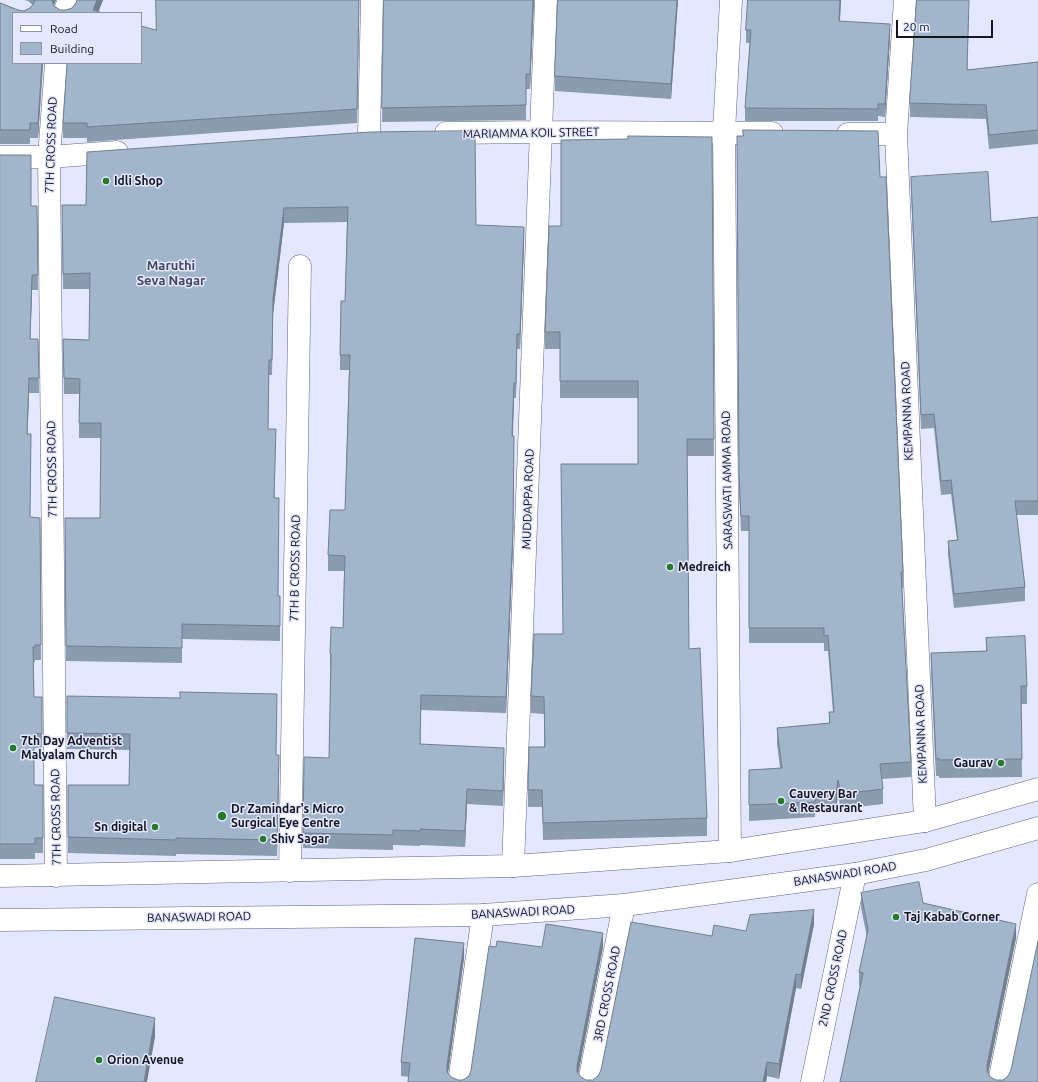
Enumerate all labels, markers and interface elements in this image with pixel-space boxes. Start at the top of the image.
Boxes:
legend [12,12,142,64]
scale bar [898,12,995,38]
text: 20 m [903,20,930,33]
text: Road [50,22,78,35]
text: Building [50,42,94,55]
street label: 7TH CROSS ROAD [42,96,60,194]
street label: MARIAMMA KOIL STREET [463,125,599,141]
place label: Idli Shop [114,174,163,188]
marker: Idli Shop [101,176,111,186]
district label: Maruthi Seva Nagar [137,258,205,289]
street label: KEMPANNA ROAD [898,361,916,461]
street label: SARASWATI AMMA ROAD [719,410,735,550]
street label: 7TH CROSS ROAD [44,420,60,518]
street label: MUDDAPPA ROAD [519,448,537,550]
street label: 7TH B CROSS ROAD [287,514,303,622]
place label: Medreich [678,560,731,574]
marker: Medreich [665,562,675,572]
street label: KEMPANNA ROAD [912,684,930,784]
place label: 7th Day Adventist Malyalam Church [21,734,122,762]
marker: 7th Day Adventist Malyalam Church [8,743,18,753]
place label: Gaurav [954,756,993,770]
marker: Gaurav [996,758,1006,768]
street label: 7TH CROSS ROAD [48,768,64,866]
place label: Cauvery Bar & Restaurant [789,787,862,815]
marker: Cauvery Bar & Restaurant [776,796,786,806]
place label: Dr Zamindar's Micro Surgical Eye Centre [231,802,344,830]
marker: Dr Zamindar's Micro Surgical Eye Centre [216,810,228,822]
place label: Sn digital [94,820,147,834]
marker: Sn digital [150,822,160,832]
place label: Shiv Sagar [271,832,329,846]
marker: Shiv Sagar [258,834,268,844]
street label: BANASWADI ROAD [792,859,898,889]
street label: BANASWADI ROAD [471,902,575,922]
street label: BANASWADI ROAD [147,909,251,925]
place label: Taj Kabab Corner [904,910,1000,924]
marker: Taj Kabab Corner [891,912,901,922]
street label: 2ND CROSS ROAD [816,928,850,1028]
street label: 3RD CROSS ROAD [591,945,623,1043]
place label: Orion Avenue [107,1053,184,1067]
marker: Orion Avenue [94,1055,104,1065]

